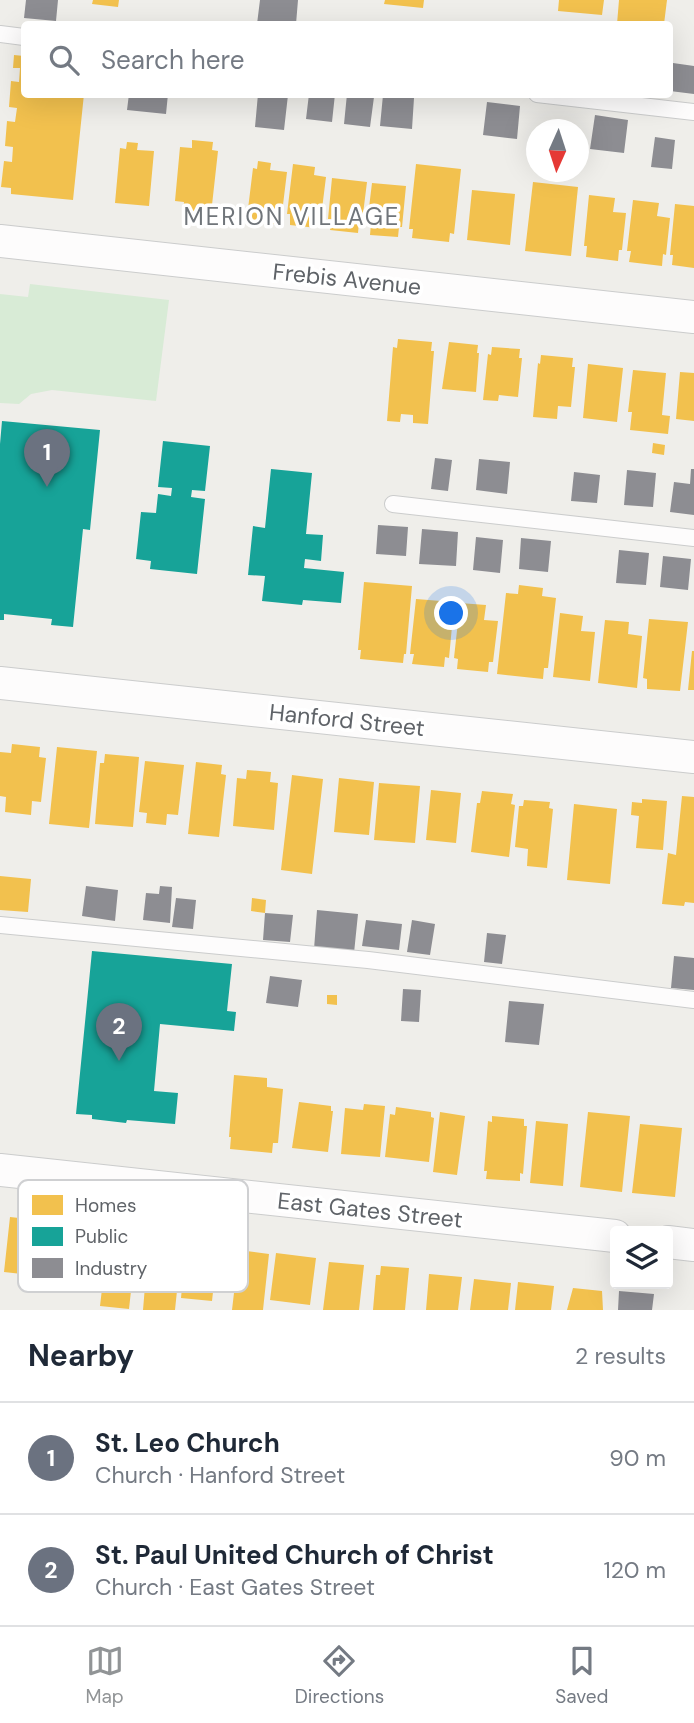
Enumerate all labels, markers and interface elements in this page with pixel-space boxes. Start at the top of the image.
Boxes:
search box [21,21,673,98]
icon: search [45,41,83,79]
text: Search here [101,43,244,77]
north arrow [526,119,589,182]
district label: MERION VILLAGE [184,201,400,232]
street label: Frebis Avenue [271,256,423,302]
pin: 1 [24,429,70,487]
your location [434,596,468,630]
street label: Hanford Street [268,697,426,743]
pin: 2 [96,1003,142,1061]
legend [18,1180,248,1292]
street label: East Gates Street [276,1185,464,1235]
text: Homes [75,1193,136,1218]
text: Public [75,1224,128,1249]
map controls [610,1226,673,1289]
button: layers [610,1226,673,1289]
text: Industry [75,1256,148,1281]
text: Nearby [28,1336,134,1375]
text: 2 results [575,1341,666,1371]
text: St. Leo Church [95,1426,280,1460]
text: 1 [47,1443,55,1473]
text: 90 m [609,1443,666,1473]
text: Church · Hanford Street [95,1460,345,1490]
text: St. Paul United Church of Christ [95,1538,494,1572]
text: 2 [44,1555,58,1585]
text: 120 m [603,1555,666,1585]
text: Church · East Gates Street [95,1572,375,1602]
tab: Map [86,1642,124,1709]
tab: Directions [295,1642,384,1709]
tab: Saved [555,1642,608,1709]

